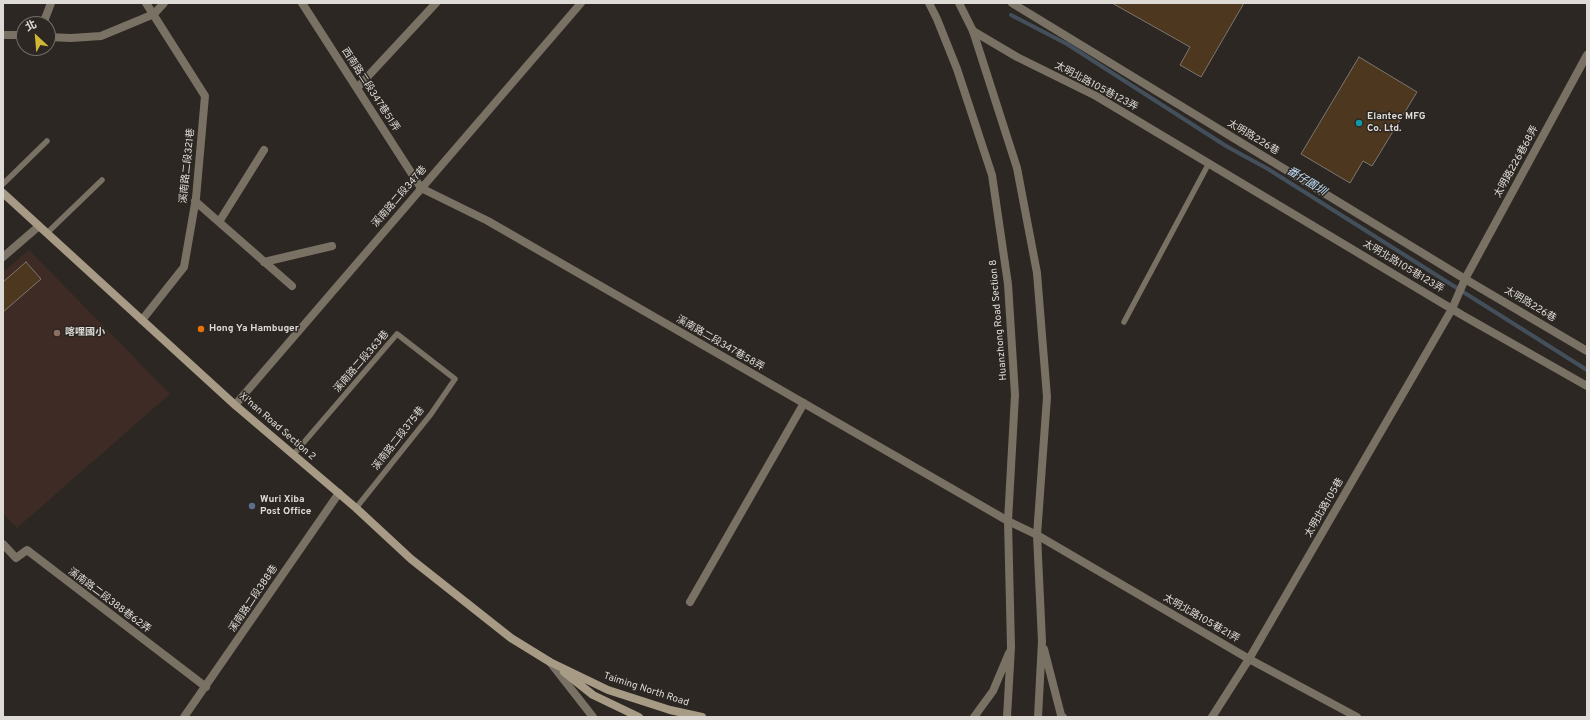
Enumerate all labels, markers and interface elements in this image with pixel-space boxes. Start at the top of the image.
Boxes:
north arrow [16,16,56,56]
text: 北 [23,17,39,35]
street label: 西南路二段347巷51弄 [338,46,402,134]
street label: 太明北路105巷123弄 [1052,60,1140,114]
place label: Elantec MFG Co. Ltd. [1367,111,1426,134]
street label: 太明路226巷 [1225,118,1281,158]
marker: Elantec MFG Co. Ltd. [1354,118,1364,128]
street label: 太明路226巷68弄 [1492,124,1542,200]
street label: 溪南路二段321巷 [178,128,198,204]
street label: 溪南路二段347巷 [370,164,430,230]
water label: 番仔園圳 [1284,165,1328,199]
street label: 太明北路105巷123弄 [1360,238,1446,296]
street label: Huanzhong Road Section 8 [988,259,1010,381]
street label: 太明路226巷 [1502,285,1558,325]
street label: 溪南路二段347巷58弄 [674,314,766,374]
place label: Hong Ya Hambuger [209,323,299,335]
marker: Hong Ya Hambuger [196,324,206,334]
place label: 喀哩國小 [65,327,105,339]
marker: 喀哩國小 [52,328,62,338]
street label: 溪南路二段363巷 [332,329,392,395]
street label: Xi'nan Road Section 2 [236,391,318,463]
street label: 溪南路二段375巷 [370,405,428,473]
street label: 太明北路105巷 [1303,476,1347,540]
place label: Wuri Xiba Post Office [260,494,311,518]
marker: Wuri Xiba Post Office [247,501,257,511]
street label: 溪南路二段388巷 [227,563,281,635]
street label: 溪南路二段388巷62弄 [65,566,153,636]
street label: 太明北路105巷21弄 [1161,592,1241,646]
street label: Taiming North Road [602,671,690,709]

